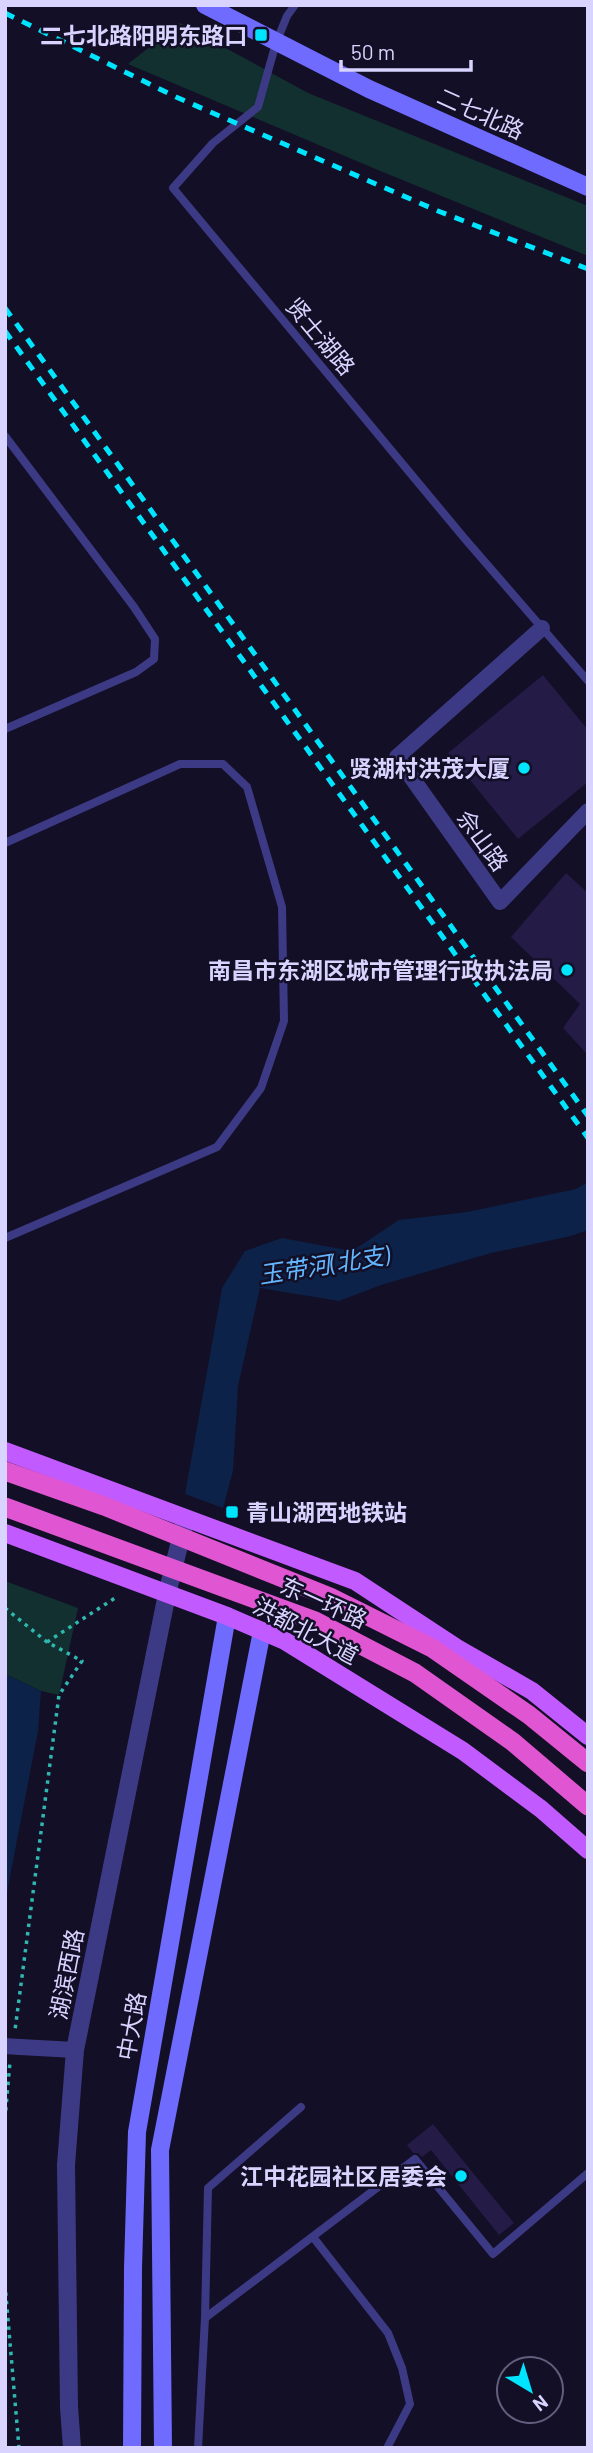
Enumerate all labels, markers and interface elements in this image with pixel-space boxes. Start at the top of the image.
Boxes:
place label: 二七北路阳明东路口 [40,21,247,49]
marker: 二七北路阳明东路口 [253,27,269,43]
scale bar [341,28,470,72]
text: 50 m [351,39,395,64]
street label: 二七北路 [433,82,529,144]
street label: 贤士湖路 [281,292,361,380]
place label: 贤湖村洪茂大厦 [349,754,510,782]
marker: 贤湖村洪茂大厦 [516,760,532,776]
street label: 佘山路 [451,804,515,876]
place label: 南昌市东湖区城市管理行政执法局 [208,956,553,984]
marker: 南昌市东湖区城市管理行政执法局 [559,962,575,978]
water label: 玉带河(北支) [256,1239,392,1289]
place label: 青山湖西地铁站 [246,1498,407,1526]
marker: 青山湖西地铁站 [224,1504,240,1520]
street label: 东一环路 [276,1571,372,1633]
street label: 洪都北大道 [249,1591,363,1669]
street label: 湖滨西路 [43,1926,89,2022]
street label: 中大路 [111,1990,151,2062]
place label: 江中花园社区居委会 [240,2162,447,2190]
marker: 江中花园社区居委会 [453,2168,469,2184]
north arrow [495,2355,565,2425]
text: N [529,2391,553,2417]

